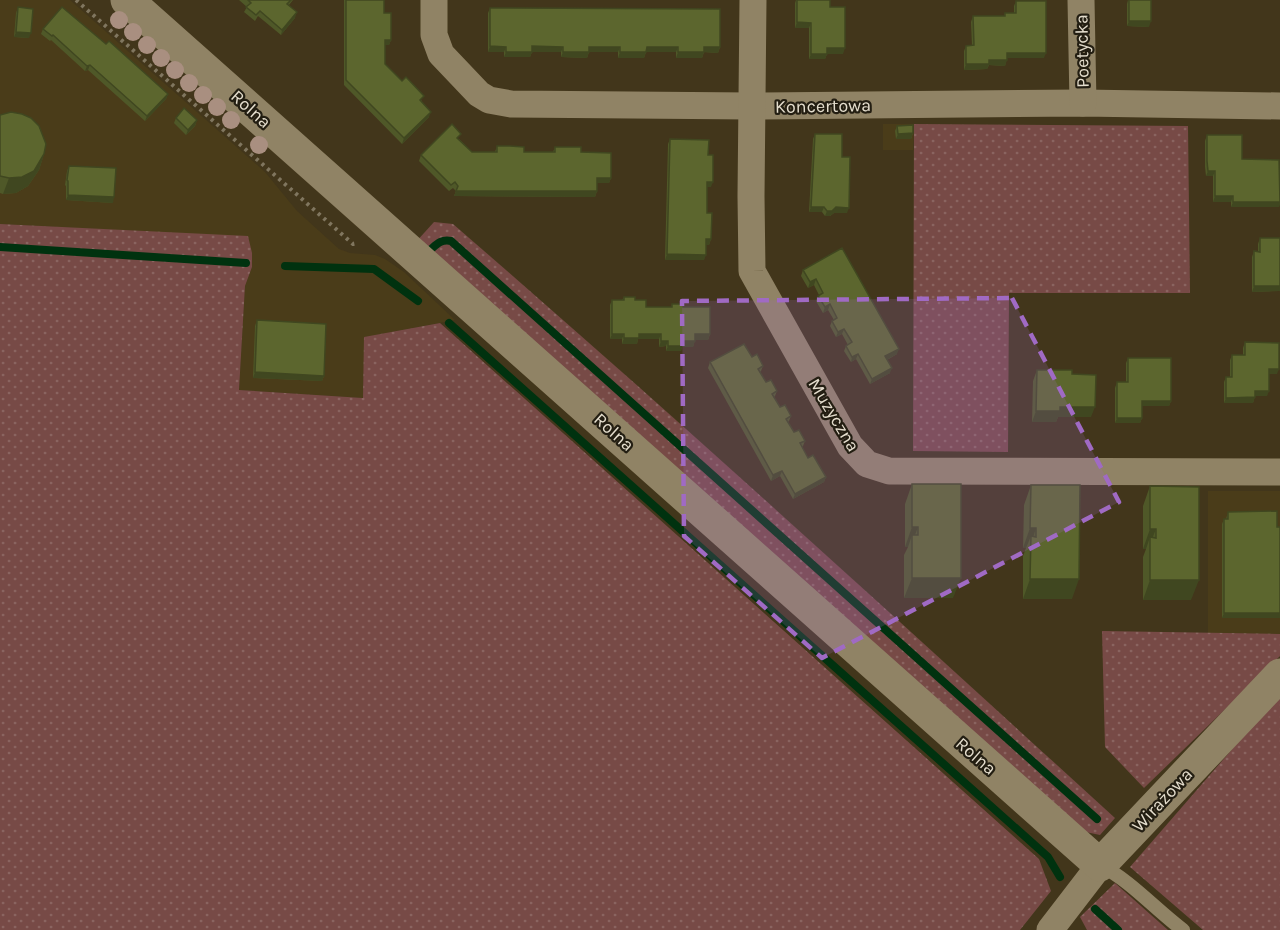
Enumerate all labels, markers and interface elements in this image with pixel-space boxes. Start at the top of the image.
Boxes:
street label: Poetycka [1070,14,1094,88]
street label: Rolna [226,85,276,133]
street label: Koncertowa [775,94,871,118]
street label: Muzyczna [804,374,864,456]
street label: Rolna [589,408,639,456]
street label: Rolna [951,732,1001,780]
street label: Wirażowa [1127,764,1197,836]

